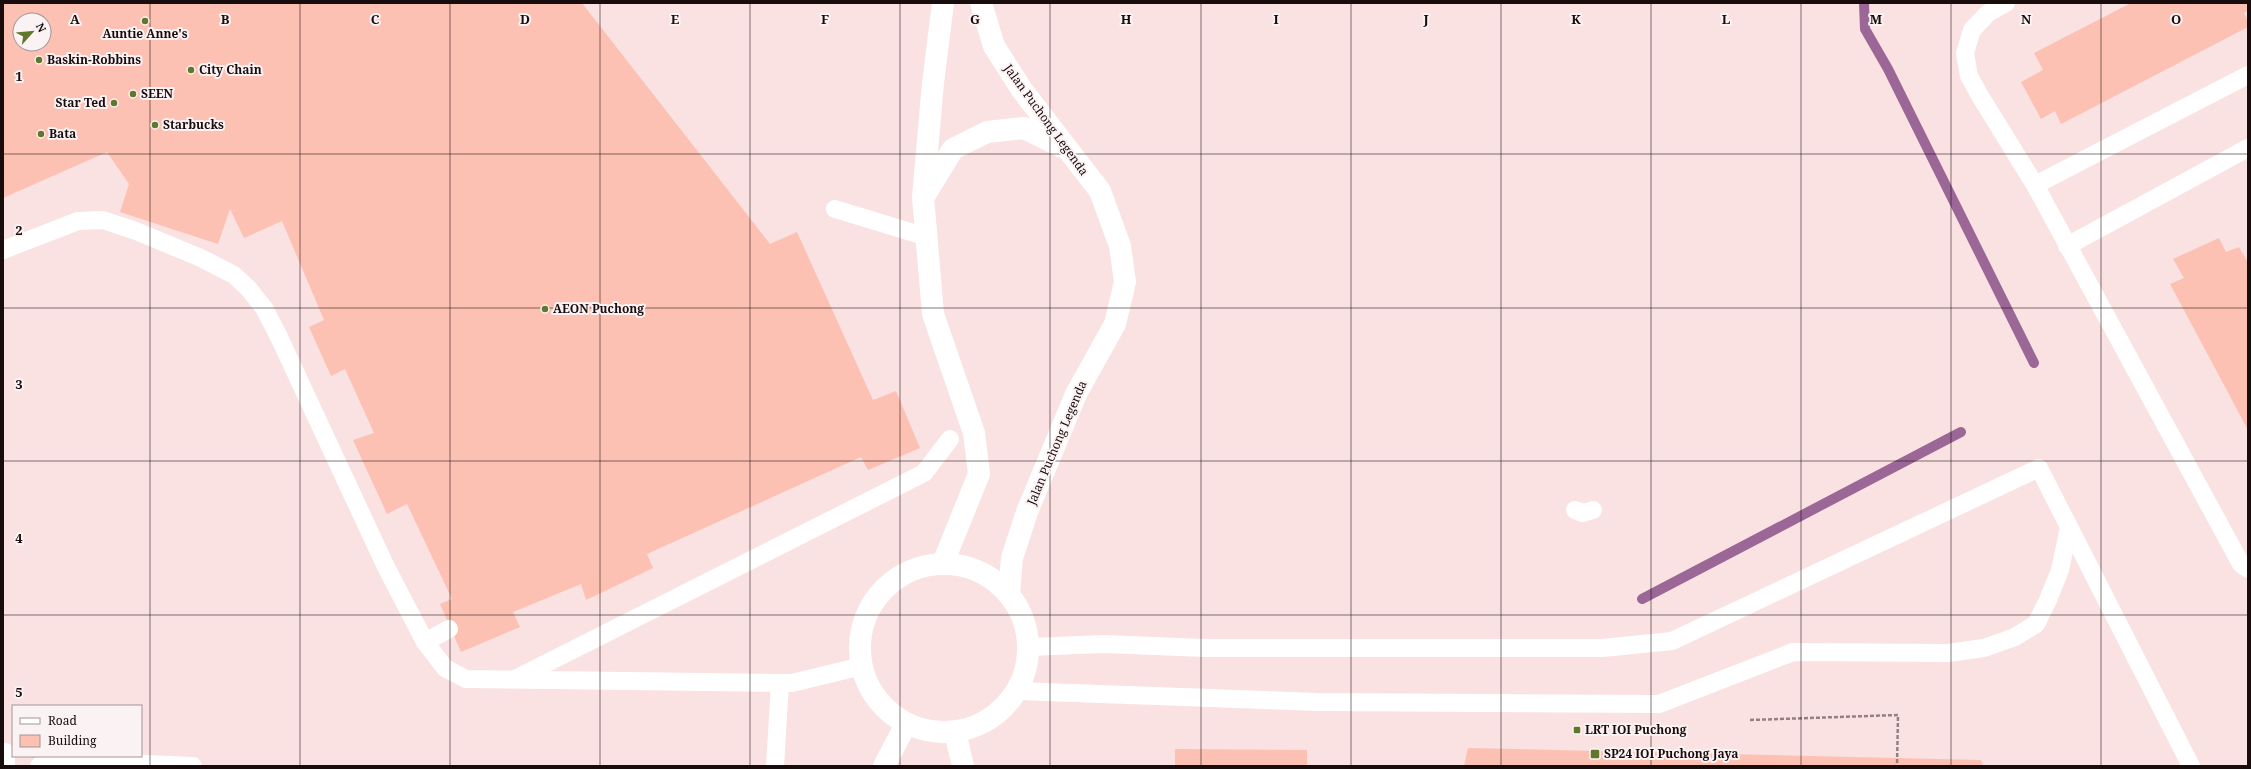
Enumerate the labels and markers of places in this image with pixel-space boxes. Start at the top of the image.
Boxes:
marker: Auntie Anne's [140,16,150,26]
place label: Auntie Anne's [102,25,188,42]
place label: Baskin-Robbins [47,51,141,68]
marker: Baskin-Robbins [34,55,44,65]
place label: City Chain [199,61,262,78]
marker: City Chain [186,65,196,75]
place label: SEEN [141,85,174,102]
marker: SEEN [128,89,138,99]
place label: Star Ted [56,94,106,111]
marker: Star Ted [109,98,119,108]
place label: Starbucks [163,116,224,133]
marker: Starbucks [150,120,160,130]
place label: Bata [49,125,76,142]
marker: Bata [36,129,46,139]
place label: AEON Puchong [553,300,644,317]
marker: AEON Puchong [540,304,550,314]
place label: LRT IOI Puchong [1585,721,1687,738]
marker: LRT IOI Puchong [1572,725,1582,735]
place label: SP24 IOI Puchong Jaya [1604,745,1739,762]
marker: SP24 IOI Puchong Jaya [1589,748,1601,760]

